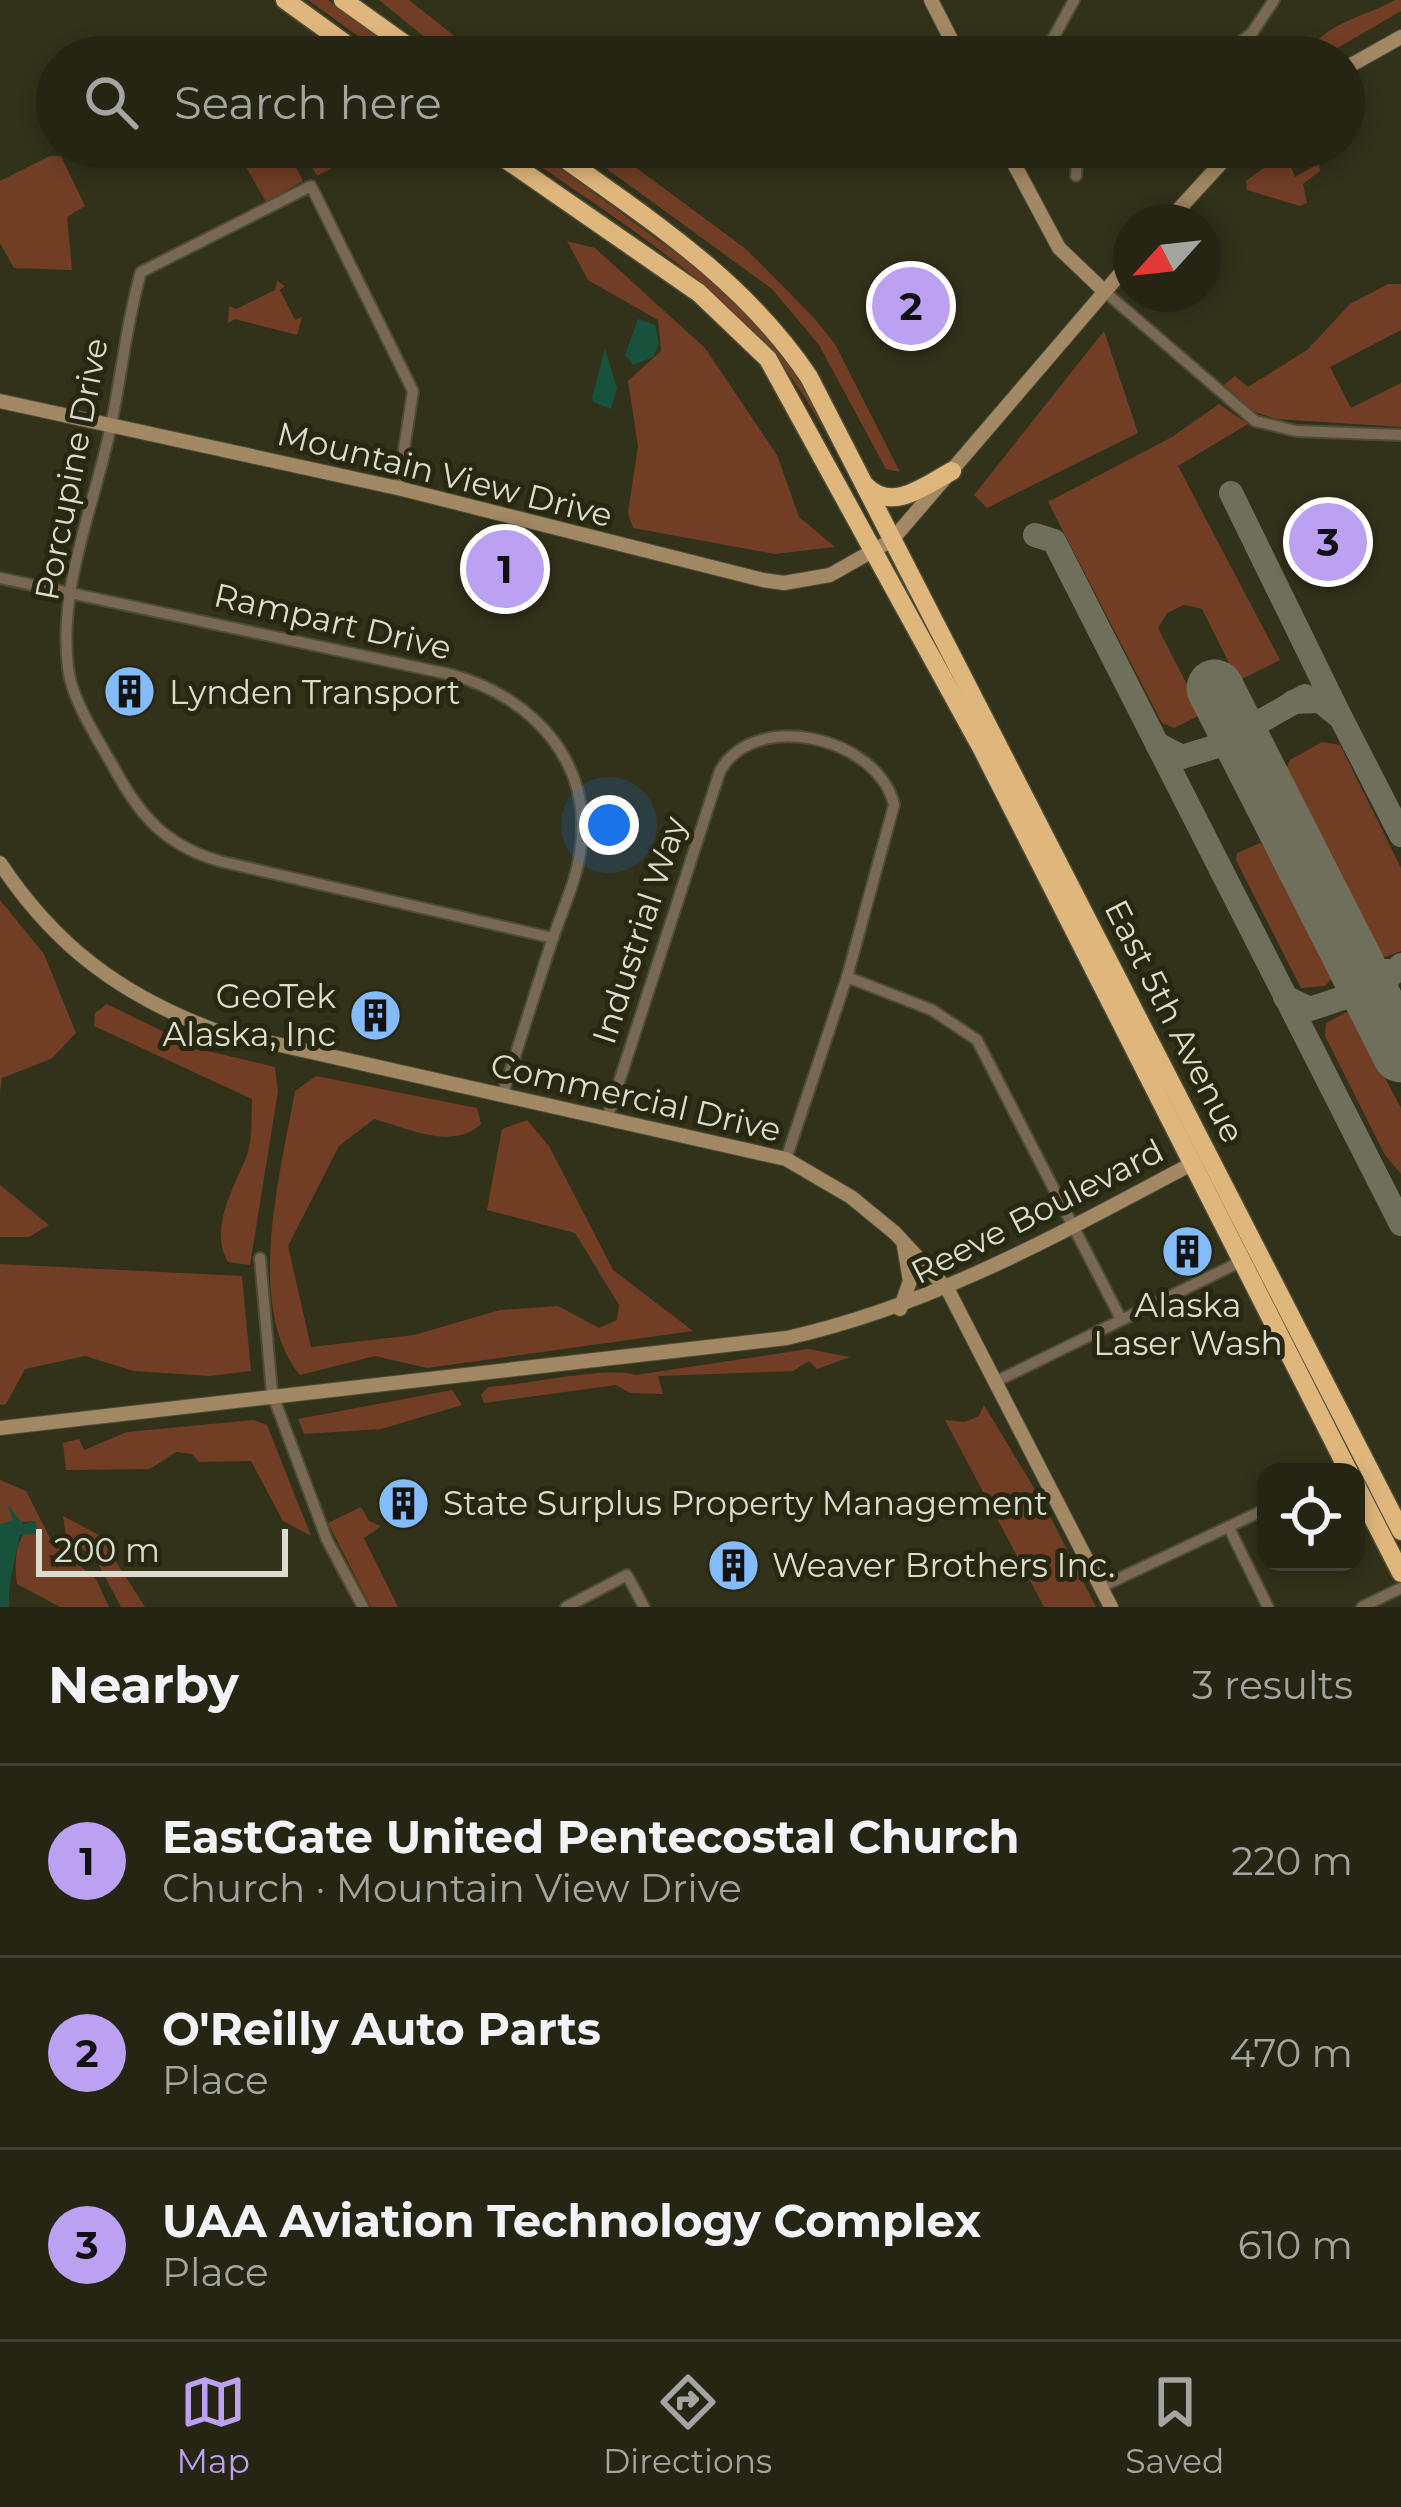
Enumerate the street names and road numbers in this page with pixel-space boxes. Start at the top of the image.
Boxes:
street label: Porcupine Drive [26,335,116,603]
street label: Mountain View Drive [273,413,617,535]
street label: Rampart Drive [211,574,455,668]
street label: Industrial Way [583,811,695,1049]
street label: East 5th Avenue [1097,893,1253,1149]
street label: Commercial Drive [487,1044,785,1150]
street label: Reeve Boulevard [904,1130,1170,1292]

